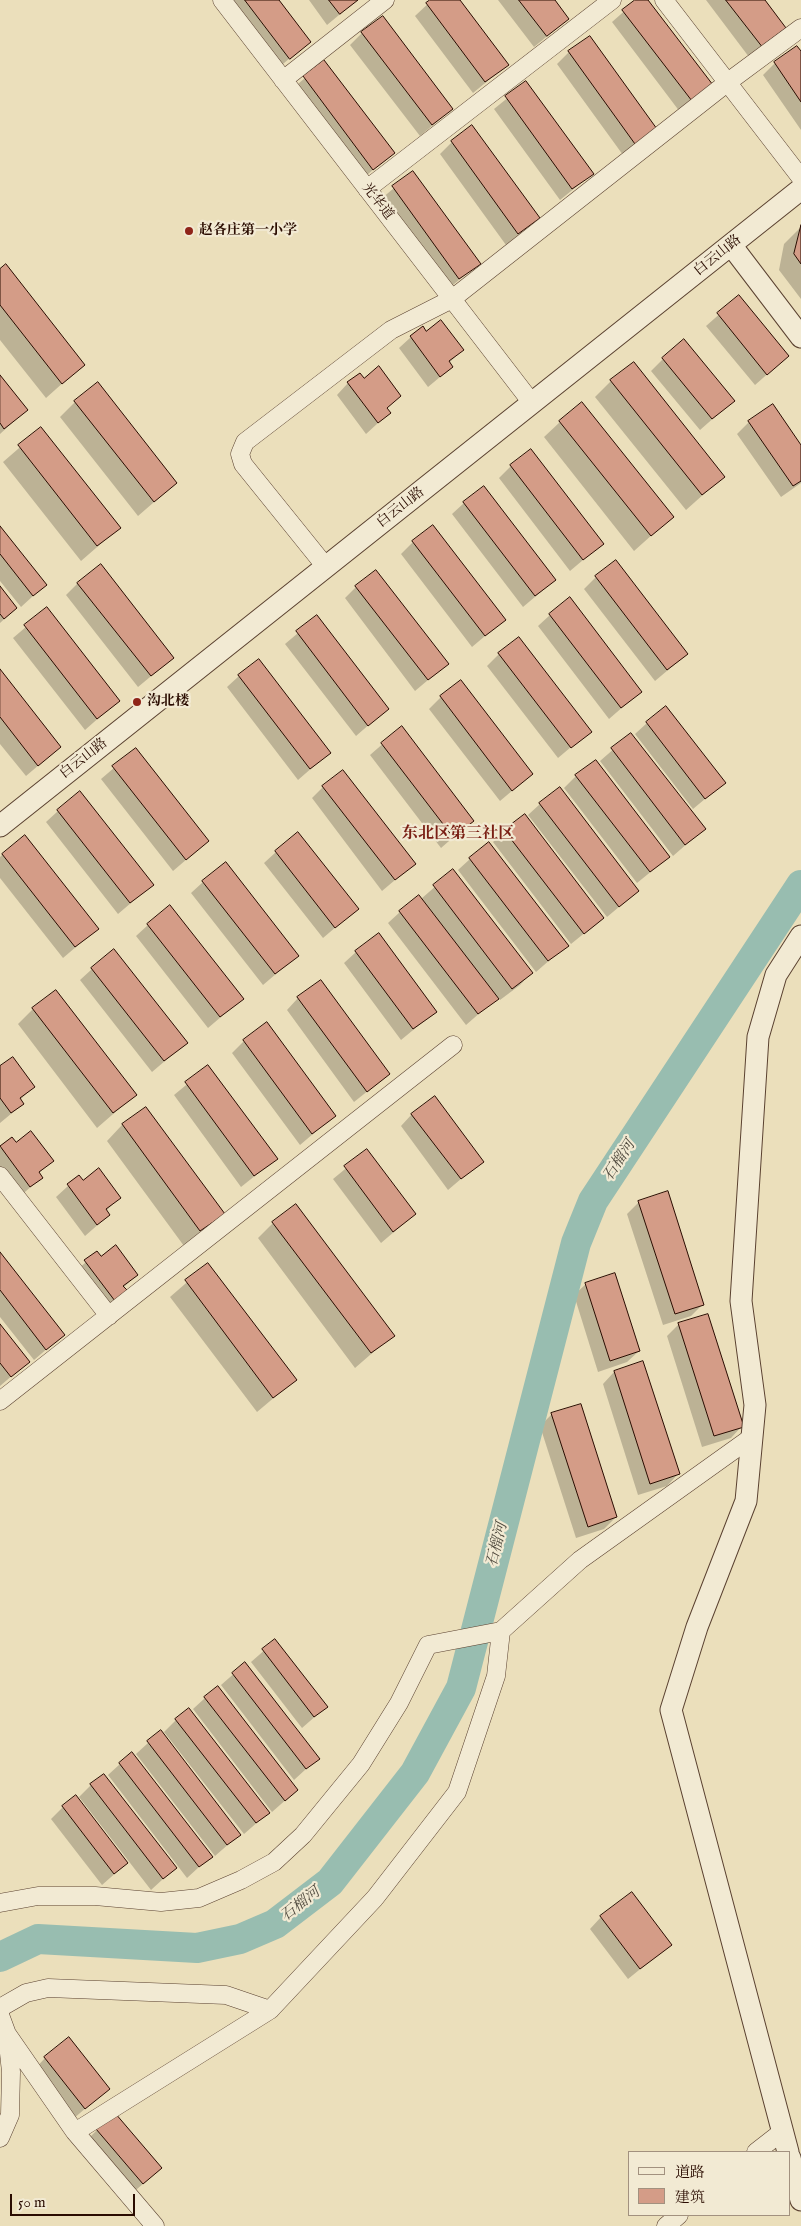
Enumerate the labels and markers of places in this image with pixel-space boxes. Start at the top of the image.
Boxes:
place label: 赵各庄第一小学 [199,223,297,239]
marker: 赵各庄第一小学 [183,225,195,237]
place label: 沟北楼 [147,694,189,710]
marker: 沟北楼 [131,696,143,708]

